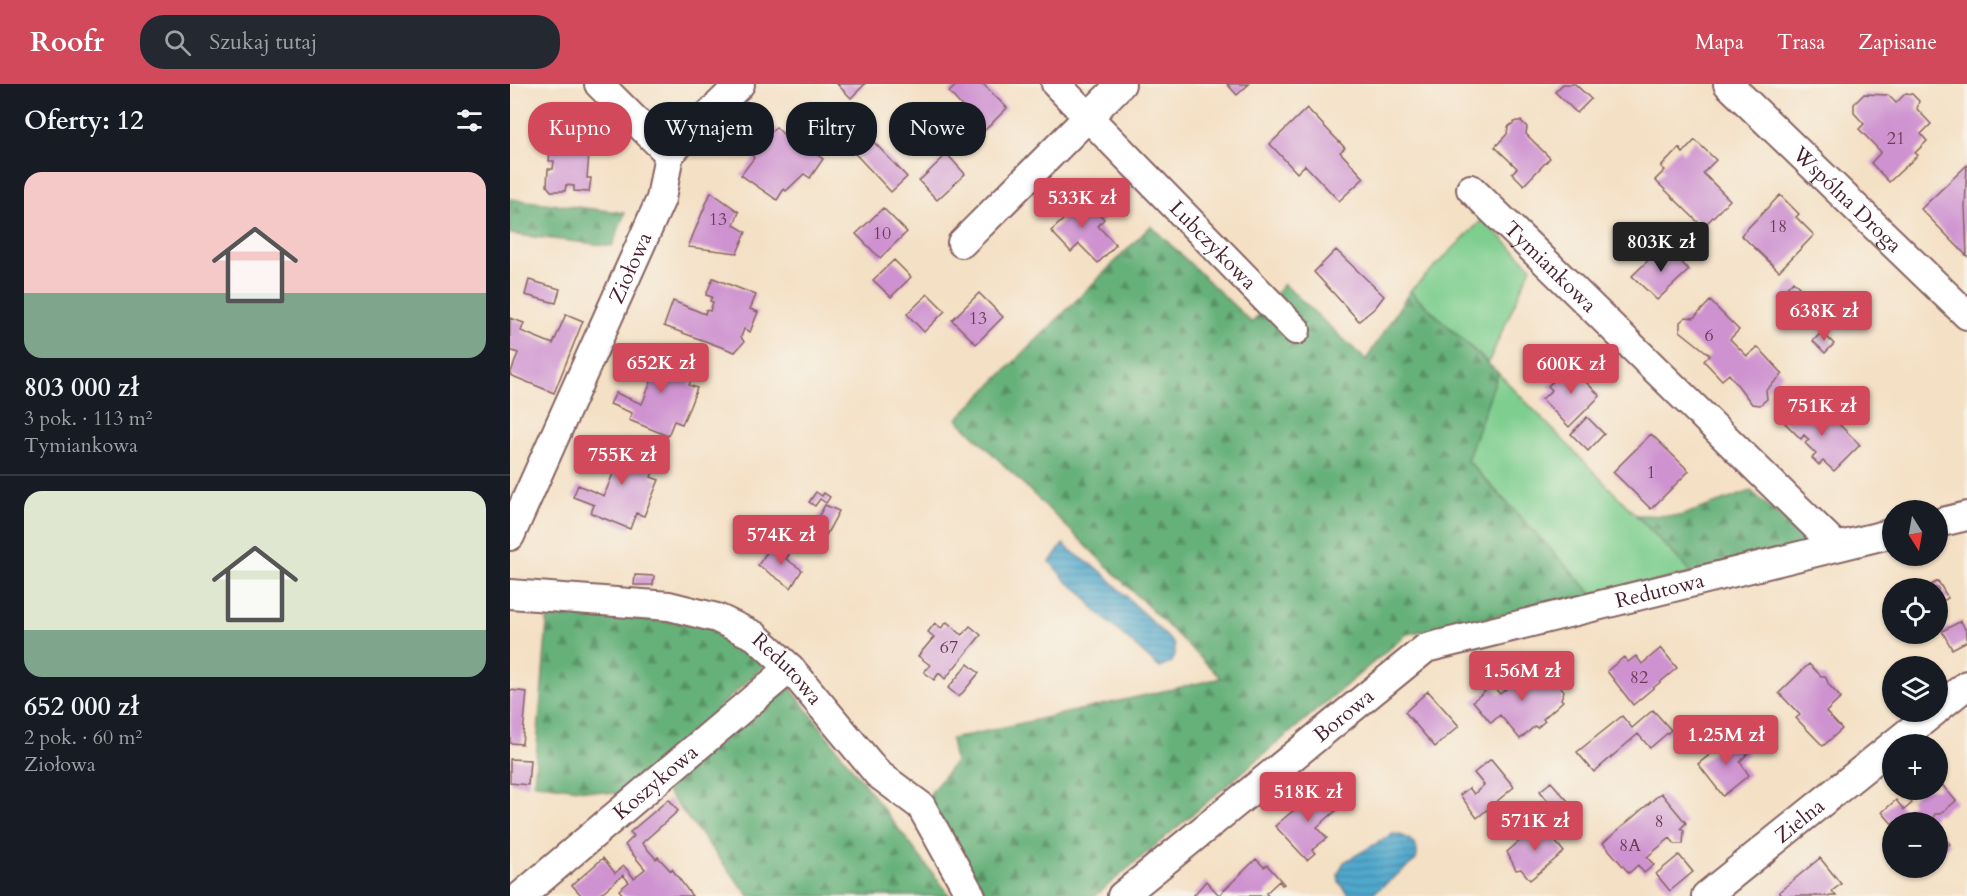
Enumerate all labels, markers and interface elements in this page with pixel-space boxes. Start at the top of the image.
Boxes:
search box [140,15,560,69]
text: Roofr [30,23,104,61]
icon: search [161,26,194,59]
text: Szukaj tutaj [209,27,317,57]
text: Mapa [1695,28,1744,57]
text: Trasa [1777,28,1825,57]
text: Zapisane [1858,28,1937,57]
chip: Kupno [528,102,632,156]
chip: Wynajem [644,102,774,156]
chip: Filtry [786,102,877,156]
chip: Nowe [889,102,986,156]
text: Oferty: 12 [24,103,143,138]
icon: filters [453,104,486,137]
house number: 21 [1887,126,1905,151]
street label: Wspólna Droga [1786,139,1908,259]
pin: 533K zł [1027,178,1137,229]
text: 533K zł [1048,184,1116,211]
street label: Lubczykowa [1163,194,1263,296]
house number: 13 [709,207,727,232]
icon: home [201,211,309,319]
street label: Tymiankowa [1497,214,1603,319]
house number: 18 [1769,214,1787,239]
house number: 10 [873,221,891,246]
pin: 803K zł [1606,222,1716,273]
street label: Ziołowa [602,227,659,308]
text: 803K zł [1627,228,1695,255]
pin: 638K zł [1769,291,1879,342]
text: 638K zł [1790,297,1858,324]
house number: 13 [969,306,987,331]
house number: 6 [1704,323,1714,348]
pin: 652K zł [606,343,716,394]
pin: 600K zł [1516,344,1626,395]
text: 652K zł [627,349,695,376]
text: 600K zł [1537,350,1605,377]
text: 803 000 zł [24,370,139,405]
pin: 751K zł [1767,386,1877,437]
text: 751K zł [1788,392,1856,419]
text: 3 pok. · 113 m² [24,405,152,432]
text: Tymiankowa [24,432,138,459]
pin: 755K zł [567,435,677,486]
text: 755K zł [588,441,656,468]
house number: 1 [1646,460,1656,485]
north arrow [1882,500,1948,566]
map controls [1882,500,1948,878]
pin: 574K zł [726,515,836,566]
text: 574K zł [747,521,815,548]
icon: home [201,530,309,638]
street label: Redutowa [1612,566,1707,615]
button: locate [1882,578,1948,644]
street label: Redutowa [746,626,829,711]
house number: 67 [940,635,958,660]
pin: 1.56M zł [1460,651,1584,702]
button: layers [1882,656,1948,722]
text: 1.56M zł [1483,657,1561,684]
house number: 82 [1630,665,1648,690]
street label: Borowa [1307,682,1380,749]
text: 652 000 zł [24,689,139,724]
pin: 1.25M zł [1664,715,1788,766]
text: 1.25M zł [1687,721,1765,748]
text: 2 pok. · 60 m² [24,724,142,751]
button: + [1882,734,1948,800]
street label: Koszykowa [607,738,704,827]
text: Ziołowa [24,751,96,778]
pin: 518K zł [1253,772,1363,823]
text: 518K zł [1274,778,1342,805]
street label: Zielna [1768,791,1831,850]
pin: 571K zł [1480,801,1590,852]
text: 571K zł [1501,807,1569,834]
house number: 8 [1654,809,1664,834]
button: − [1882,812,1948,878]
house number: 8A [1619,833,1641,858]

